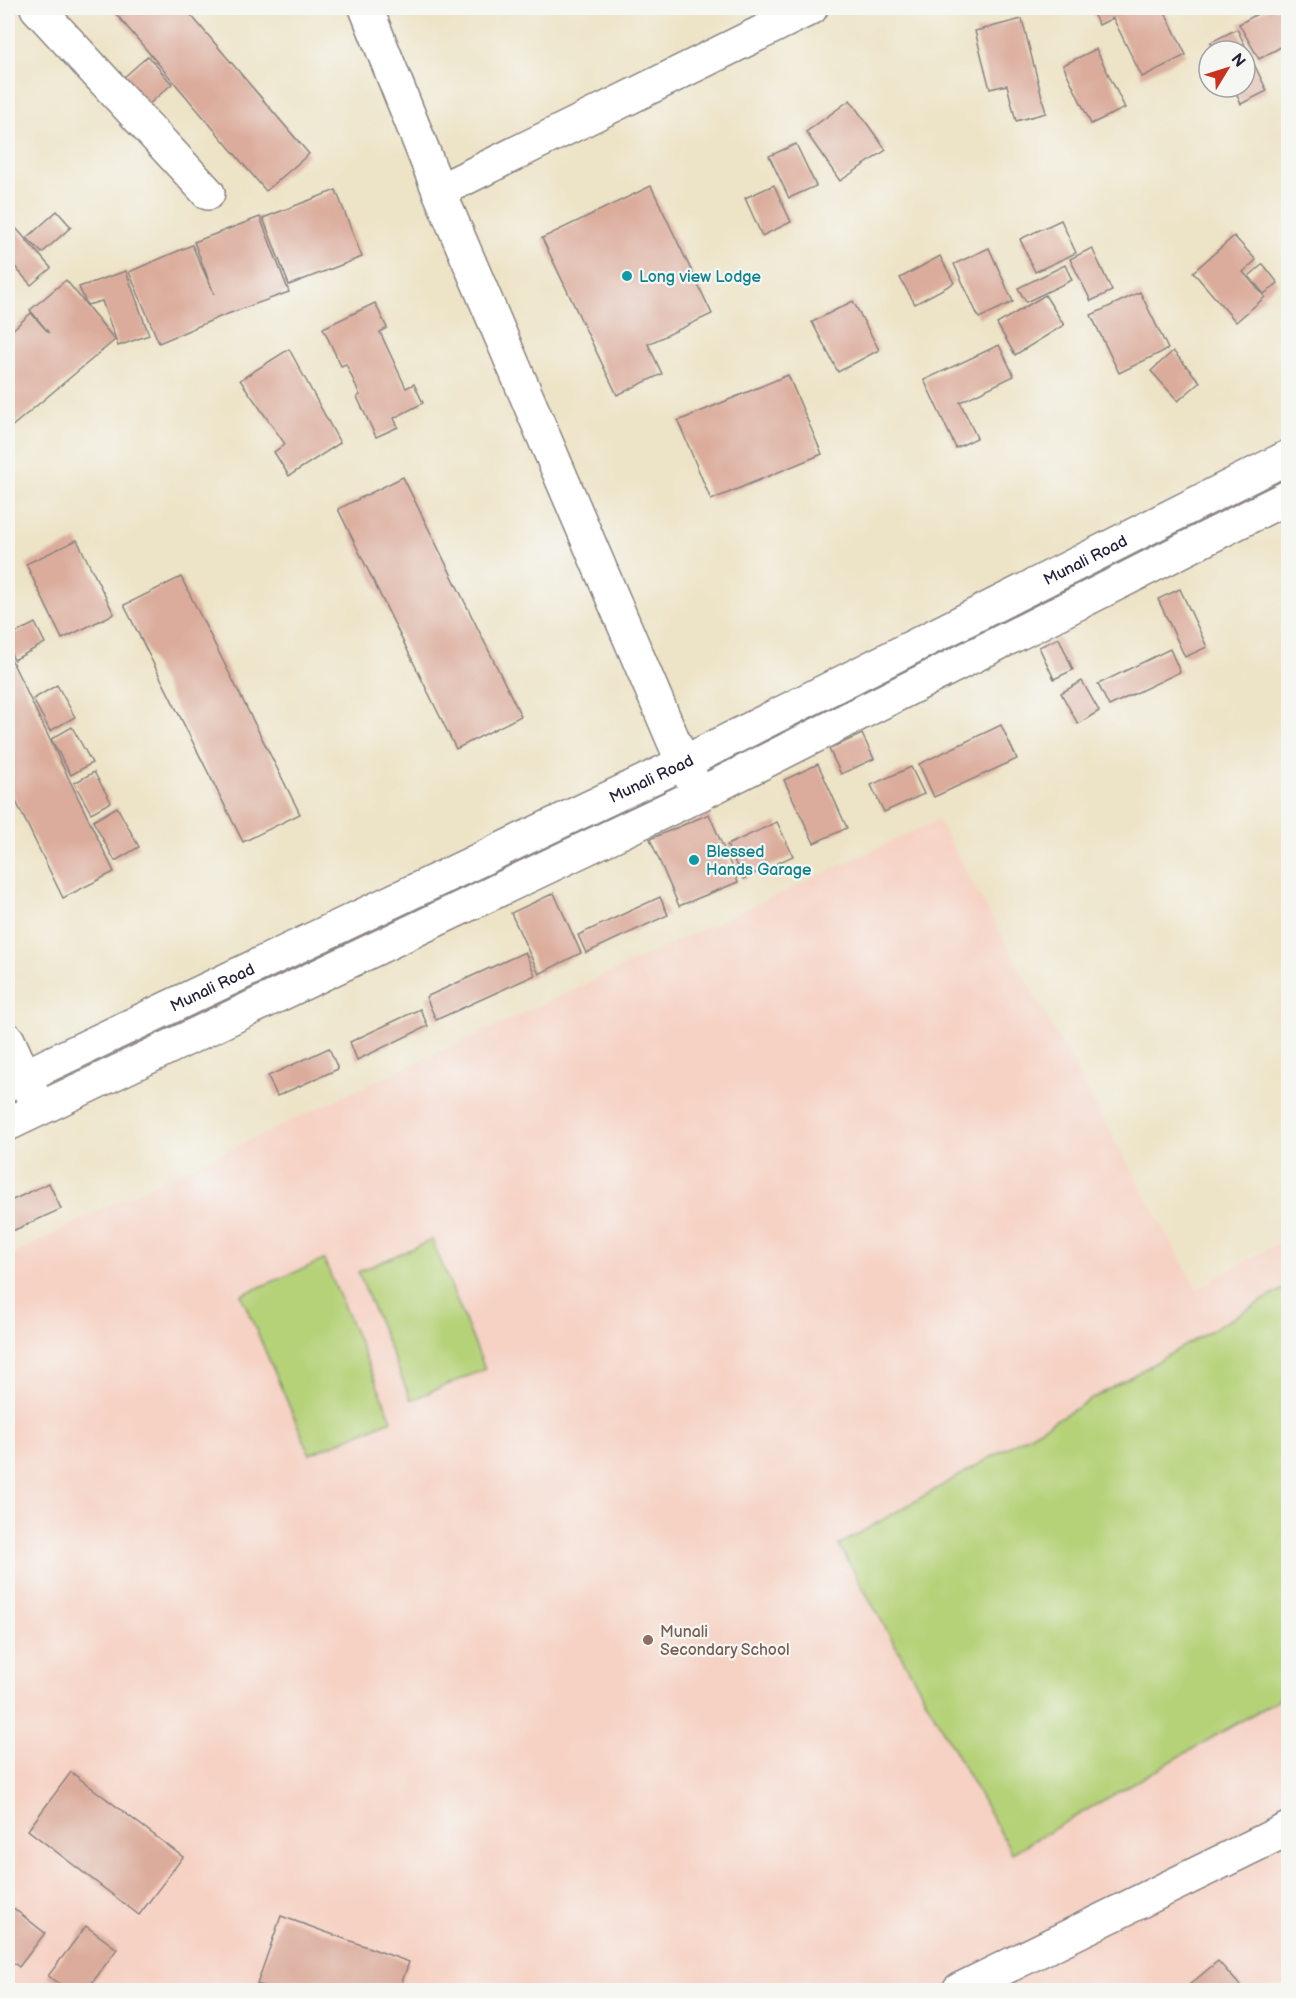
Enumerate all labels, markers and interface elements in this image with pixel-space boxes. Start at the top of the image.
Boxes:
north arrow [1197,39,1257,99]
text: N [1226,50,1249,71]
place label: Long view Lodge [639,268,762,287]
marker: Long view Lodge [620,269,634,283]
street label: Munali Road [1041,532,1131,590]
street label: Munali Road [606,751,697,808]
place label: Blessed Hands Garage [706,843,812,880]
marker: Blessed Hands Garage [687,853,701,867]
street label: Munali Road [167,960,258,1016]
place label: Munali Secondary School [660,1623,790,1660]
marker: Munali Secondary School [641,1633,655,1647]

